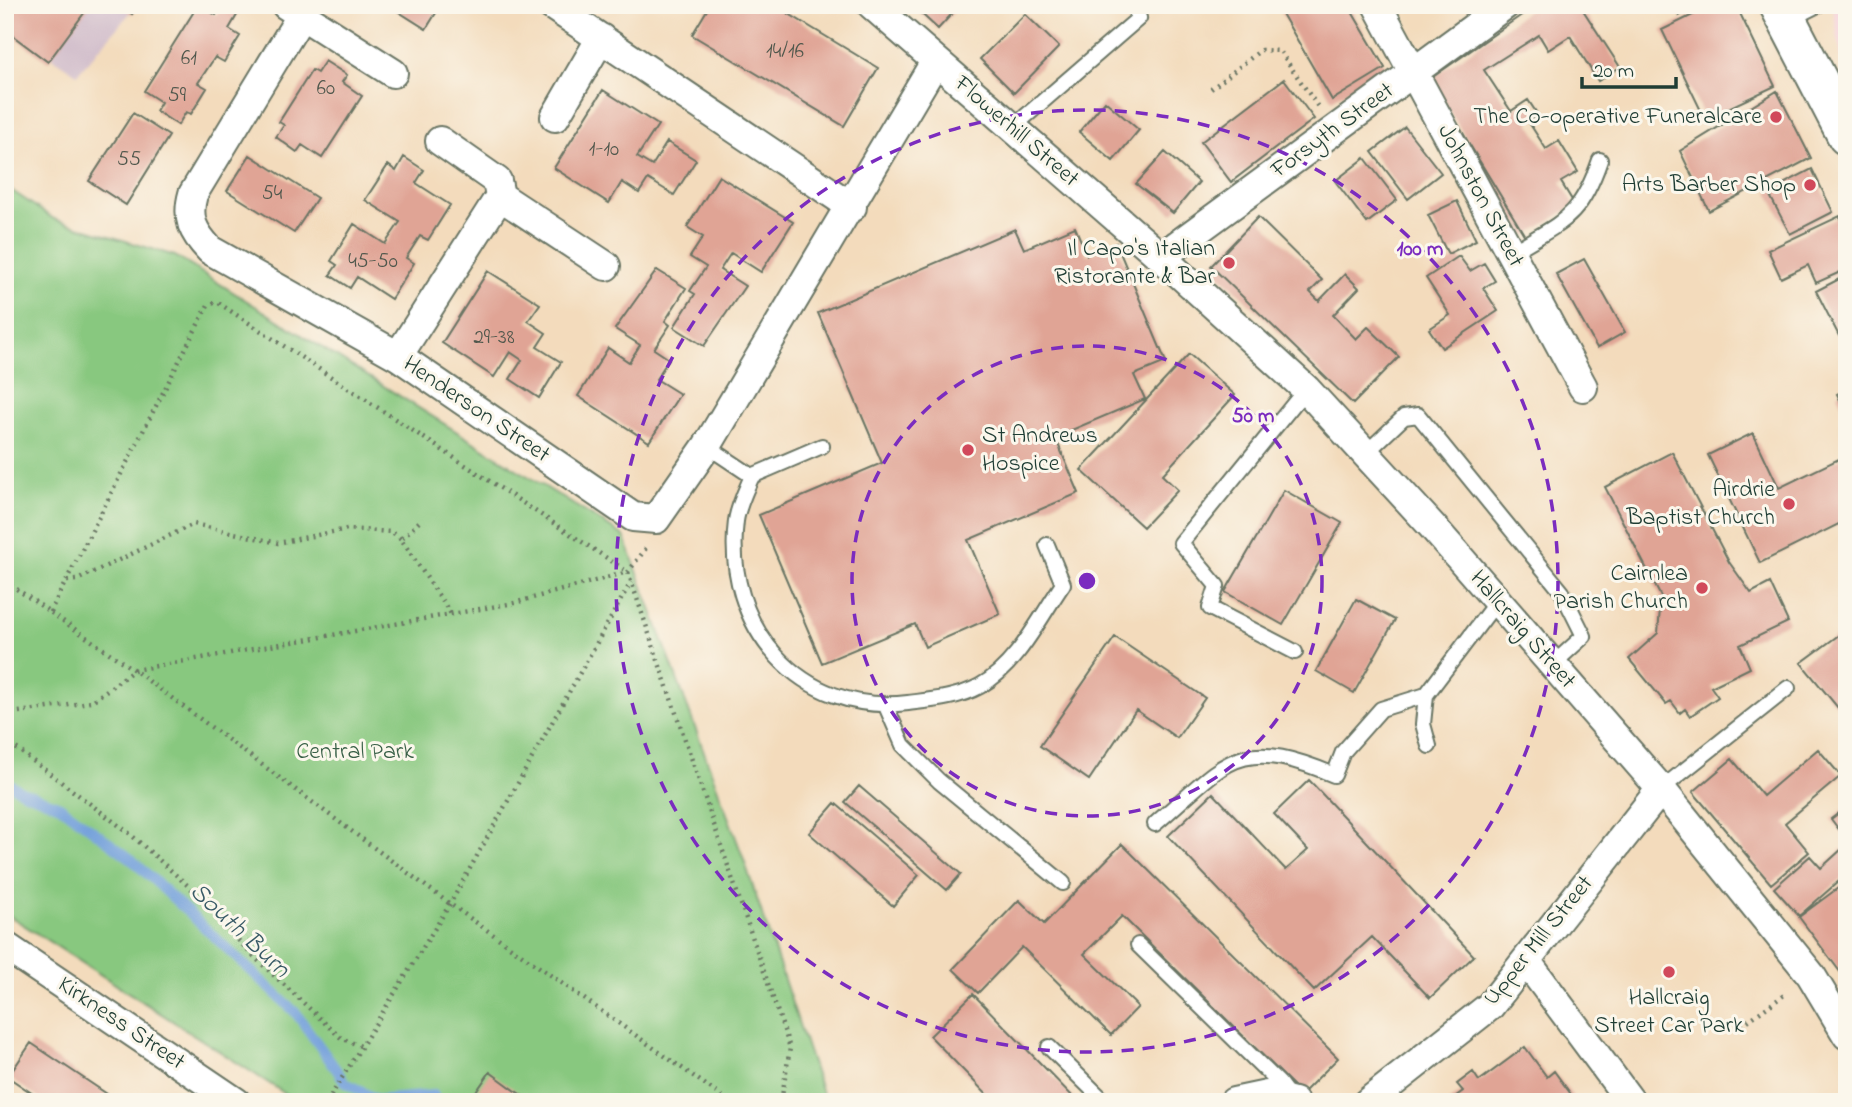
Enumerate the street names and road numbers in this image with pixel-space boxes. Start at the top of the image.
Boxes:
street label: Flowerhill Street [945,67,1086,196]
street label: Forsyth Street [1263,74,1402,189]
street label: Johnston Street [1428,118,1532,274]
street label: Henderson Street [395,348,557,472]
street label: Hallcraig Street [1460,563,1584,697]
street label: Upper Mill Street [1475,868,1603,1014]
street label: Kirkness Street [50,968,192,1080]

